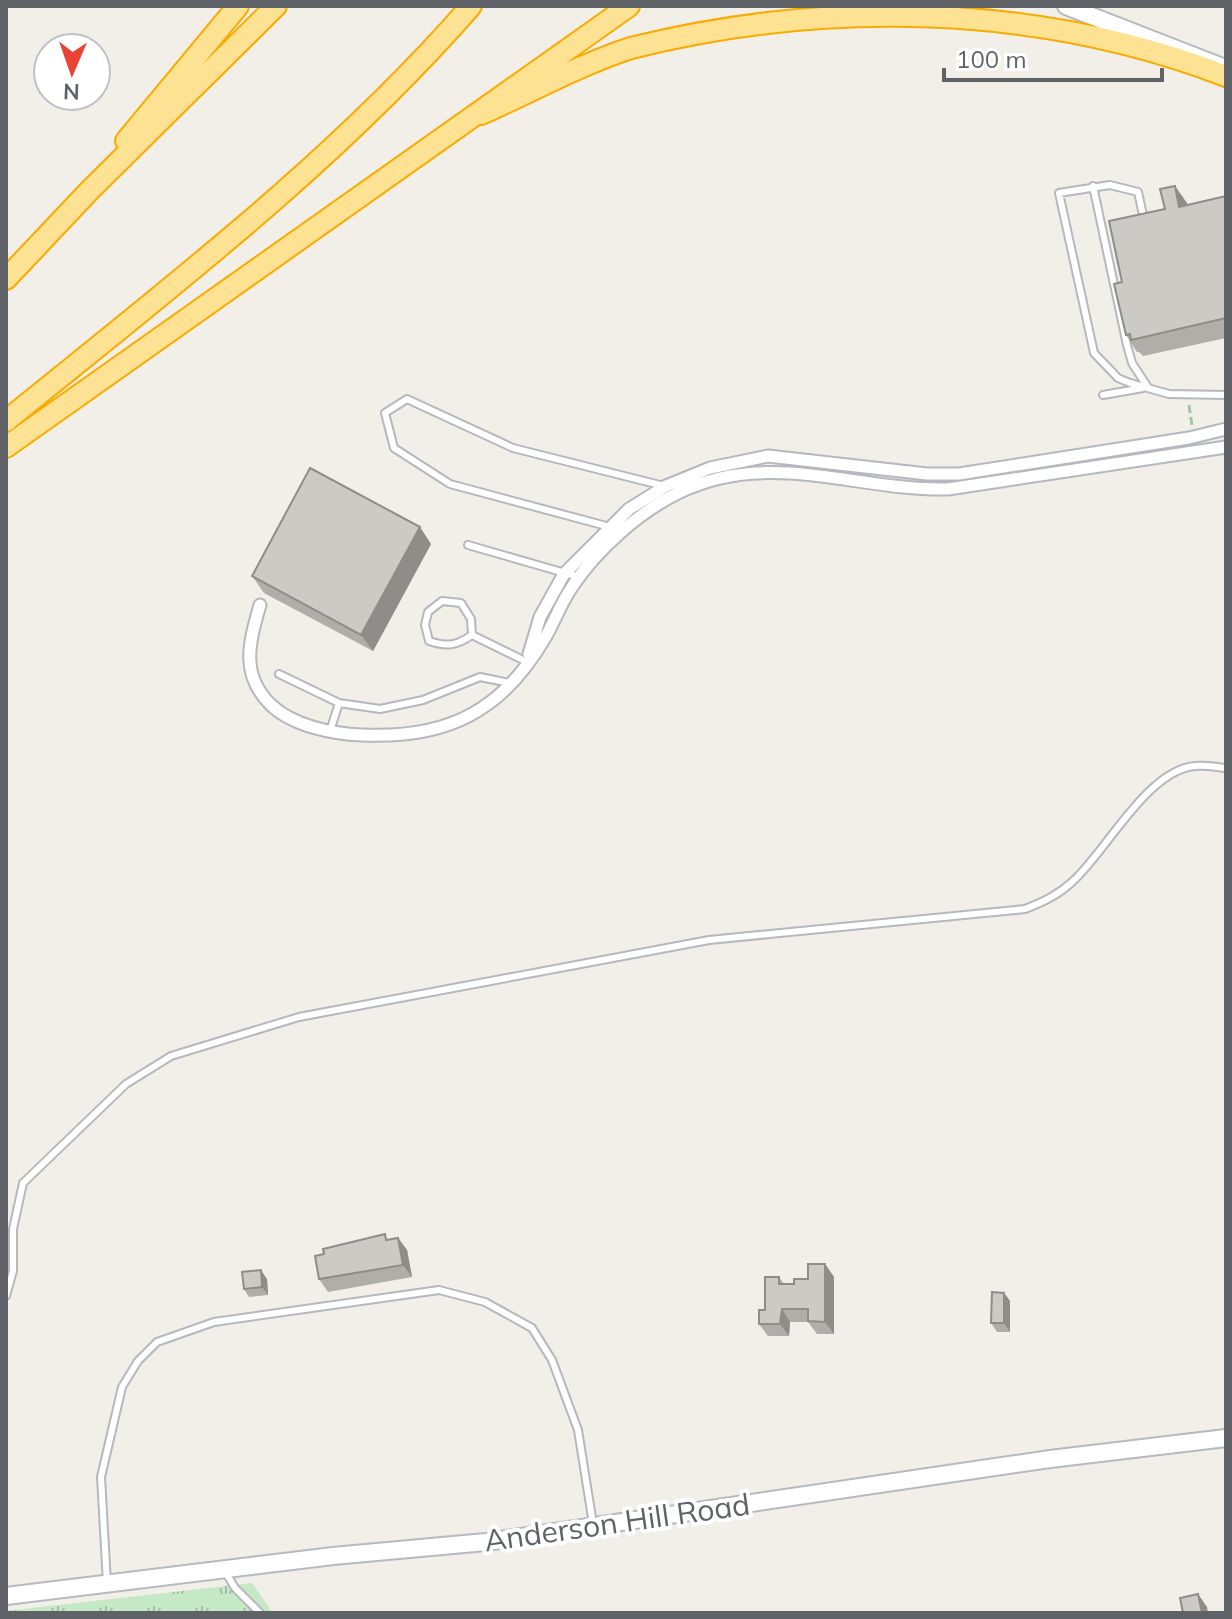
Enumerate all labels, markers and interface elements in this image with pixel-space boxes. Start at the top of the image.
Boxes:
north arrow [32,32,112,112]
scale bar [944,32,1162,82]
text: 100 m [956,44,1027,74]
text: N [63,78,80,106]
street label: Anderson Hill Road [482,1485,752,1559]

